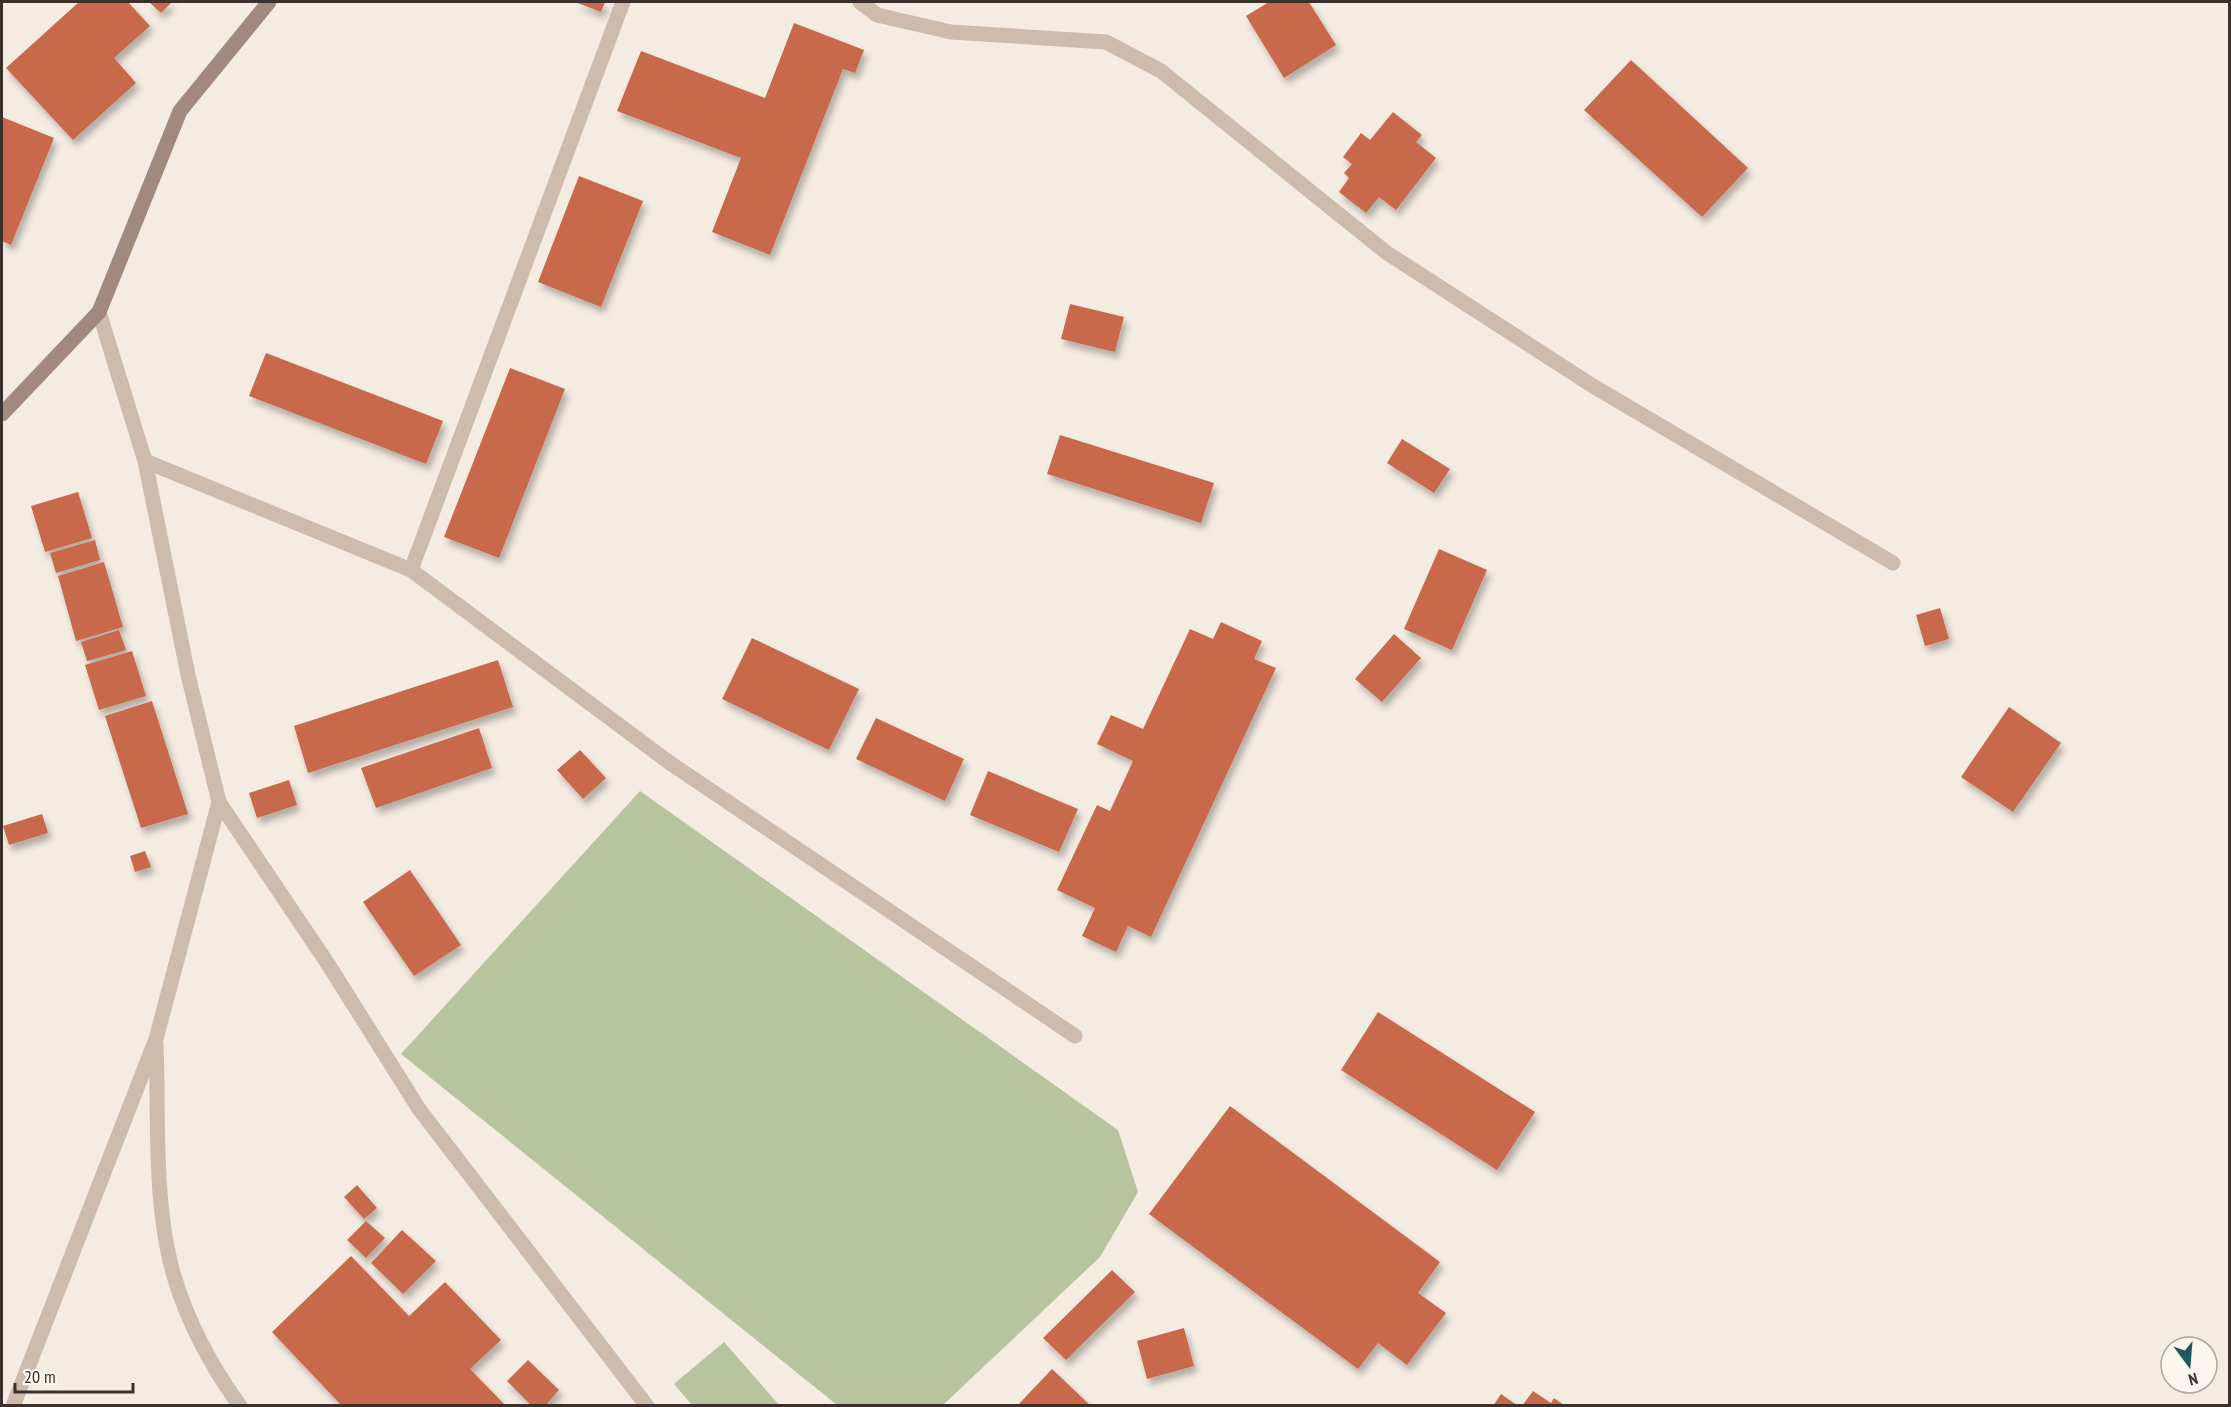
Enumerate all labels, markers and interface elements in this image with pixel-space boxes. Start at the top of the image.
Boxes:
north arrow [2159,1335,2219,1395]
scale bar [15,1356,134,1394]
text: 20 m [24,1365,56,1388]
text: N [2186,1369,2200,1390]

